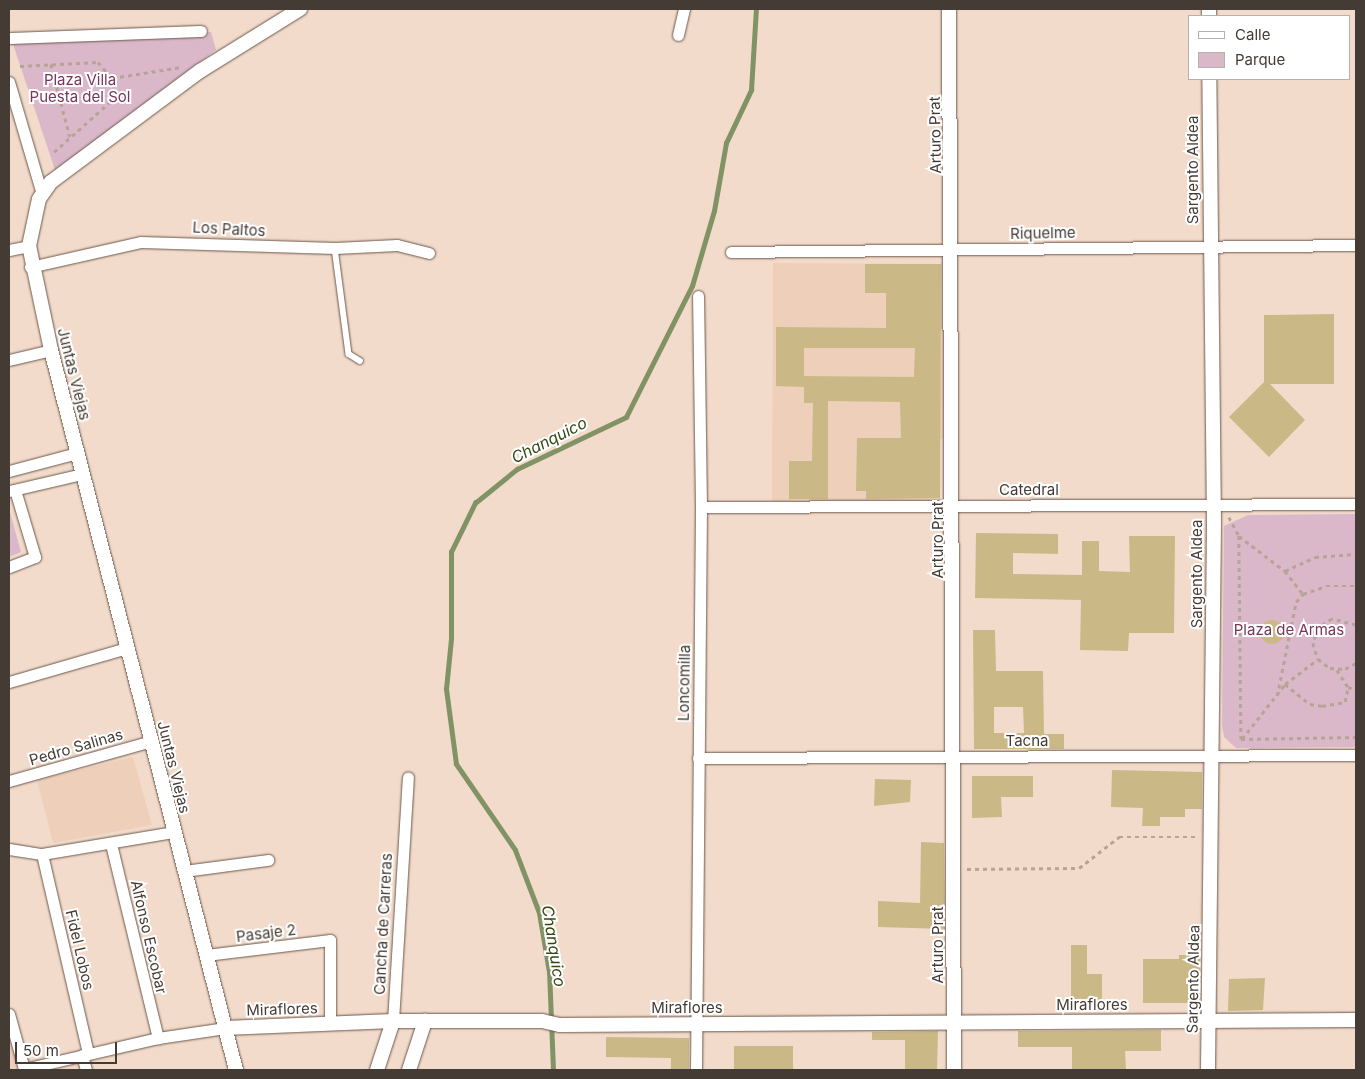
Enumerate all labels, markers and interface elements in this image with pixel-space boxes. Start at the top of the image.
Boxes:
legend [1188,15,1350,80]
text: Calle [1235,25,1270,44]
text: Parque [1235,50,1285,69]
park label: Plaza Villa Puesta del Sol [30,70,130,105]
street label: Arturo Prat [925,96,945,174]
street label: Sargento Aldea [1184,116,1202,224]
street label: Los Paltos [192,218,266,240]
street label: Riquelme [1010,223,1076,243]
street label: Juntas Viejas [54,326,94,422]
water label: Chanquico [508,413,590,467]
street label: Catedral [999,481,1059,499]
street label: Arturo Prat [929,501,947,579]
street label: Sargento Aldea [1188,520,1206,628]
park label: Plaza de Armas [1234,621,1344,639]
street label: Loncomilla [674,645,694,721]
street label: Juntas Viejas [154,719,194,815]
street label: Pedro Salinas [27,725,125,769]
street label: Tacna [1006,732,1048,750]
street label: Cancha de Carreras [370,853,396,995]
street label: Alfonso Escobar [127,878,171,996]
water label: Chanquico [538,904,570,988]
street label: Arturo Prat [929,906,947,984]
street label: Fidel Lobos [62,908,98,992]
street label: Pasaje 2 [235,920,297,946]
street label: Sargento Aldea [1183,924,1203,1034]
street label: Miraflores [1056,996,1128,1014]
street label: Miraflores [246,999,318,1019]
street label: Miraflores [651,999,723,1017]
scale bar [18,1032,120,1064]
text: 50 m [23,1041,59,1060]

